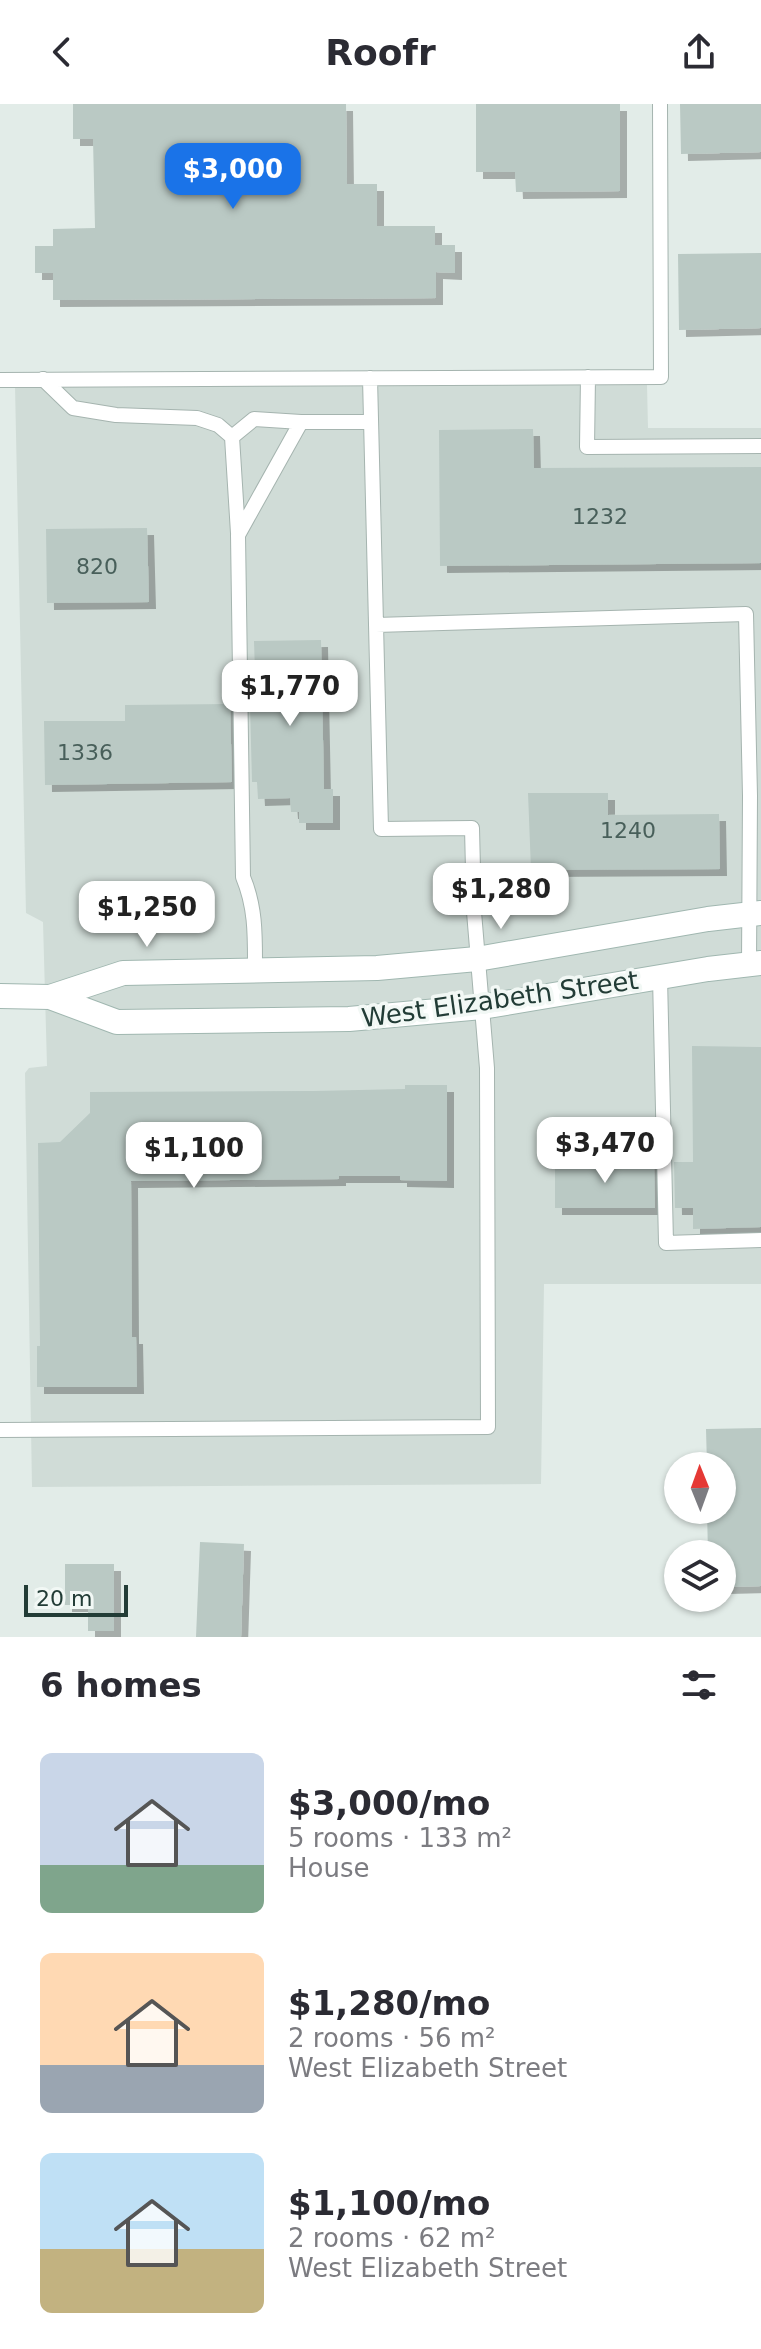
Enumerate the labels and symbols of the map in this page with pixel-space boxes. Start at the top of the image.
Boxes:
pin: $3,000 [168,143,298,211]
house number: 1232 [572,504,628,529]
house number: 820 [76,554,118,579]
pin: $1,770 [225,660,355,728]
house number: 1336 [57,740,113,765]
house number: 1240 [600,818,656,843]
pin: $1,280 [436,863,566,931]
pin: $1,250 [82,881,212,949]
street label: West Elizabeth Street [360,965,640,1033]
pin: $3,470 [540,1117,670,1185]
pin: $1,100 [129,1122,259,1190]
north arrow [664,1452,736,1524]
scale bar [24,1581,128,1617]

